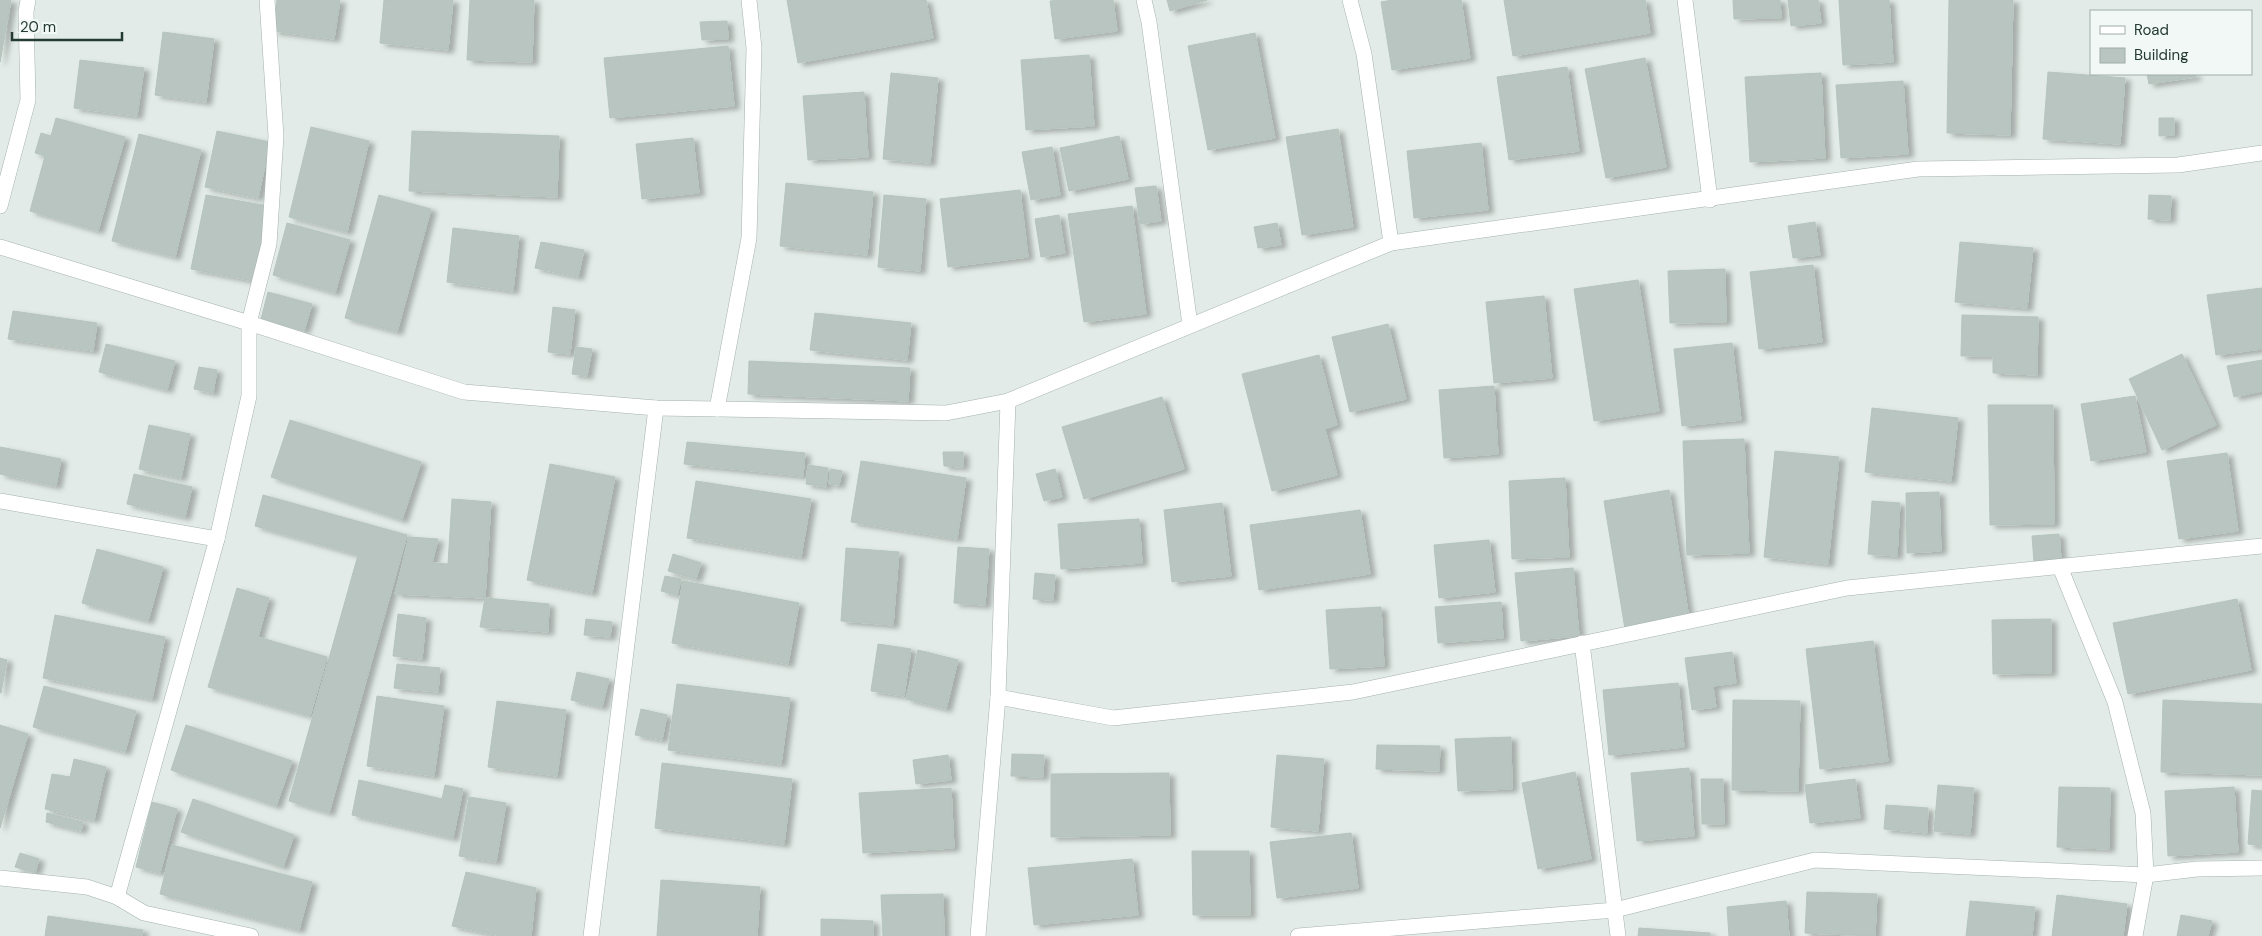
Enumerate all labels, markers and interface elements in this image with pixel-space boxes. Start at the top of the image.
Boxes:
scale bar [12,10,122,42]
legend [2090,10,2252,75]
text: 20 m [20,17,56,37]
text: Road [2134,20,2169,40]
text: Building [2134,45,2189,65]

